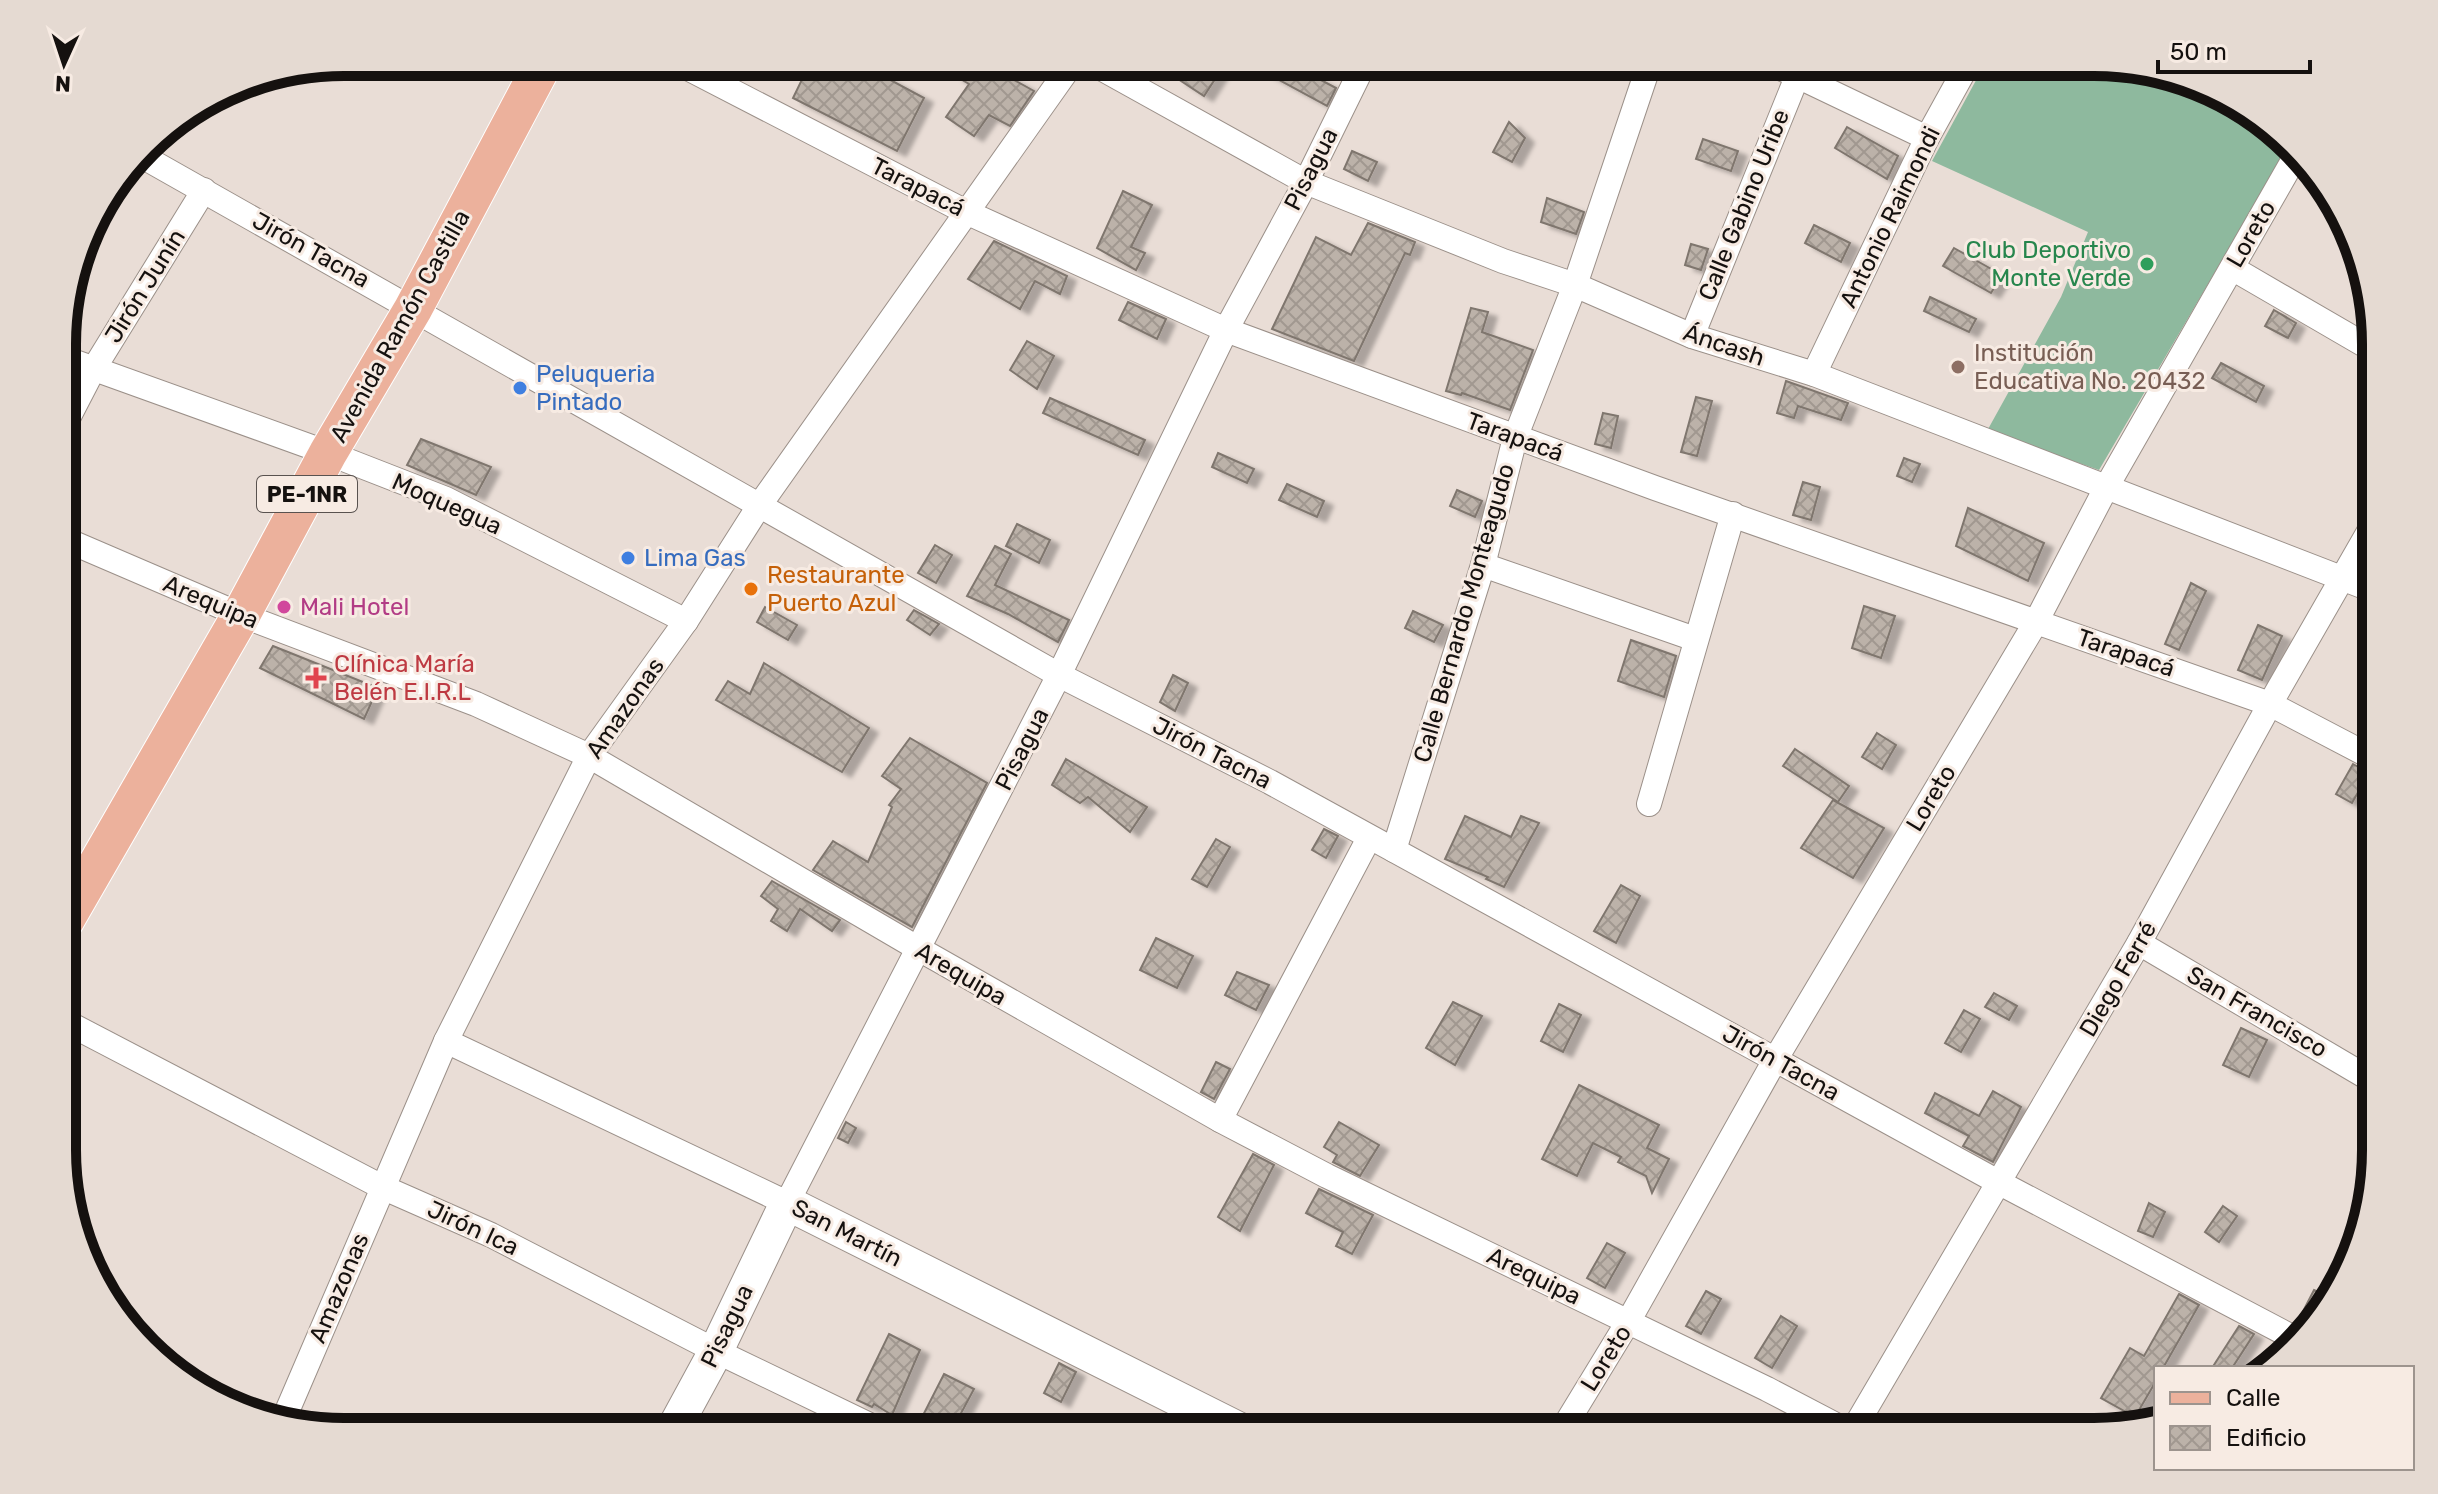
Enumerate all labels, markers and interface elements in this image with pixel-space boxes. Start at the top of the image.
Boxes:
north arrow [24,24,104,104]
scale bar [2158,24,2310,74]
text: 50 m [2170,38,2227,66]
text: N [54,70,72,97]
street label: Calle Gabino Uribe [1693,105,1795,305]
street label: Antonio Raimondi [1834,122,1946,312]
street label: Pisagua [1278,123,1344,215]
street label: Tarapacá [867,152,969,222]
street label: Loreto [2221,196,2281,272]
street label: Avenida Ramón Castilla [324,205,476,447]
street label: Jirón Tacna [248,206,374,294]
street label: Jirón Junín [99,224,191,348]
place label: Club Deportivo Monte Verde [1966,236,2131,292]
marker: Club Deportivo Monte Verde [2138,255,2156,273]
street label: Áncash [1680,318,1768,372]
place label: Institución Educativa No. 20432 [1974,339,2206,395]
marker: Institución Educativa No. 20432 [1949,358,1967,376]
place label: Peluqueria Pintado [536,360,655,416]
marker: Peluqueria Pintado [511,379,529,397]
street label: Tarapacá [1463,407,1567,467]
street label: Calle Bernardo Monteagudo [1408,460,1520,766]
street label: Moquegua [388,467,506,541]
road number: PE-1NR [257,476,357,512]
place label: Lima Gas [644,544,746,572]
marker: Lima Gas [619,549,637,567]
place label: Restaurante Puerto Azul [767,561,905,617]
street label: Arequipa [159,569,263,635]
marker: Restaurante Puerto Azul [742,580,760,598]
place label: Mali Hotel [300,593,409,621]
marker: Mali Hotel [275,598,293,616]
street label: Tarapacá [2074,623,2178,683]
place label: Clínica María Belén E.I.R.L [334,650,475,706]
street label: Amazonas [580,652,670,764]
marker: Clínica María Belén E.I.R.L [305,667,327,689]
street label: Pisagua [989,703,1055,795]
street label: Jirón Tacna [1148,711,1276,795]
street label: Loreto [1900,760,1962,836]
street label: Diego Ferré [2074,916,2162,1042]
street label: Arequipa [910,937,1012,1011]
street label: San Francisco [2182,961,2332,1063]
street label: Jirón Tacna [1718,1019,1844,1107]
street label: San Martín [787,1193,907,1273]
street label: Jirón Ica [423,1195,523,1261]
street label: Amazonas [303,1229,375,1347]
street label: Arequipa [1483,1241,1585,1311]
street label: Pisagua [695,1280,759,1372]
street label: Loreto [1575,1320,1637,1396]
legend [2154,1366,2414,1470]
text: Calle [2226,1384,2280,1412]
text: Edificio [2226,1424,2307,1452]

